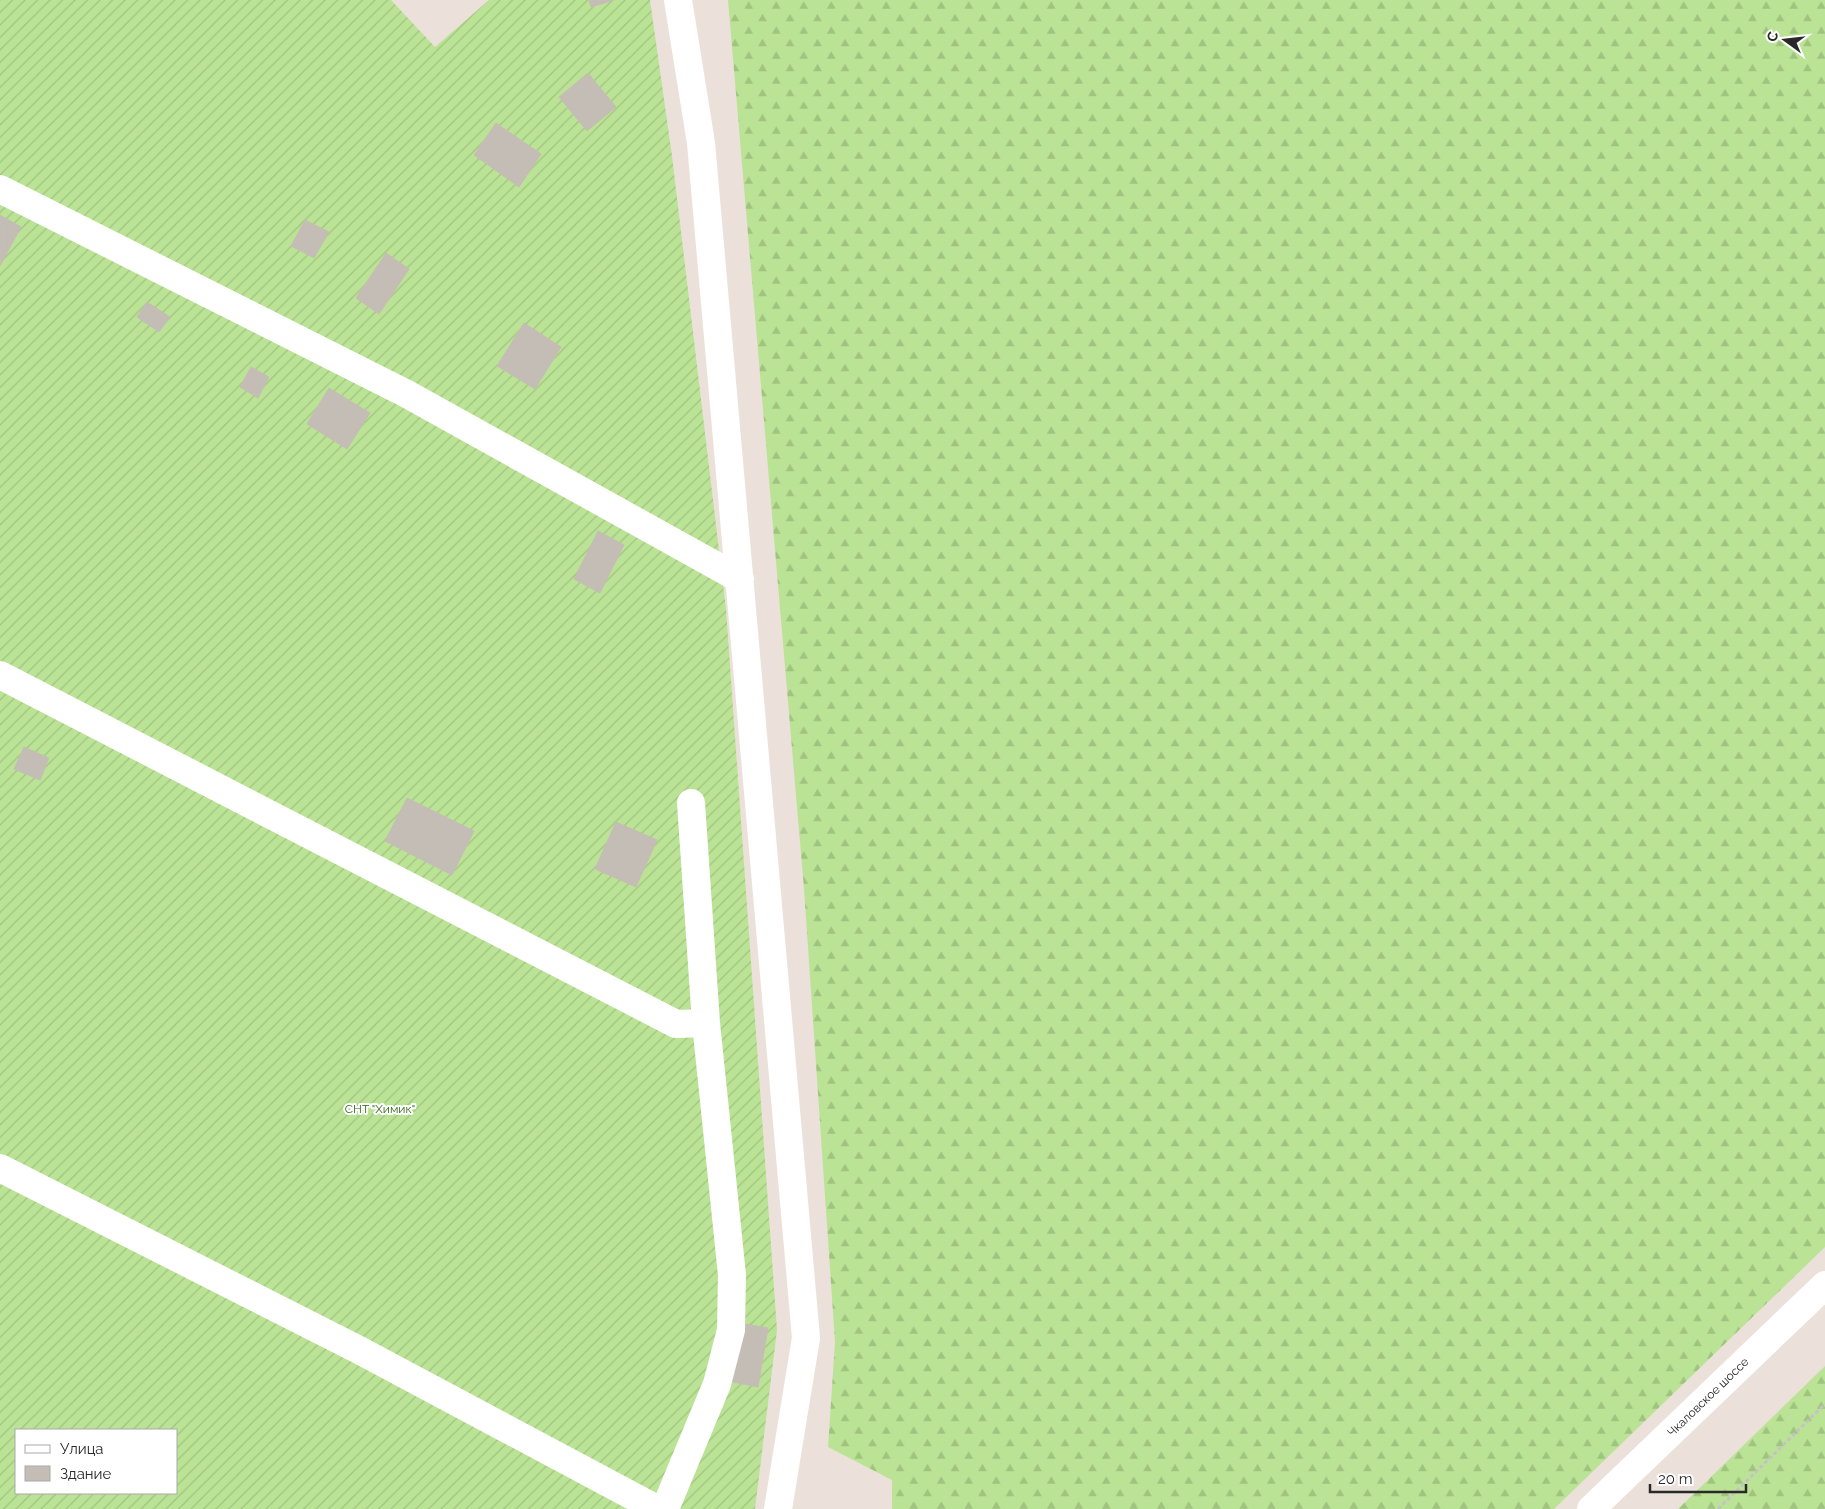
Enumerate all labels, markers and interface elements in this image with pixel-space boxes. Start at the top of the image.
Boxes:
north arrow [1760,15,1810,65]
text: С [1763,30,1782,43]
park label: СНТ "Химик" [345,1102,415,1116]
street label: Чкаловское шоссе [1664,1355,1752,1439]
legend [15,1429,178,1494]
text: Улица [60,1440,104,1458]
scale bar [1650,1462,1746,1494]
text: Здание [60,1465,112,1483]
text: 20 m [1658,1470,1693,1488]

